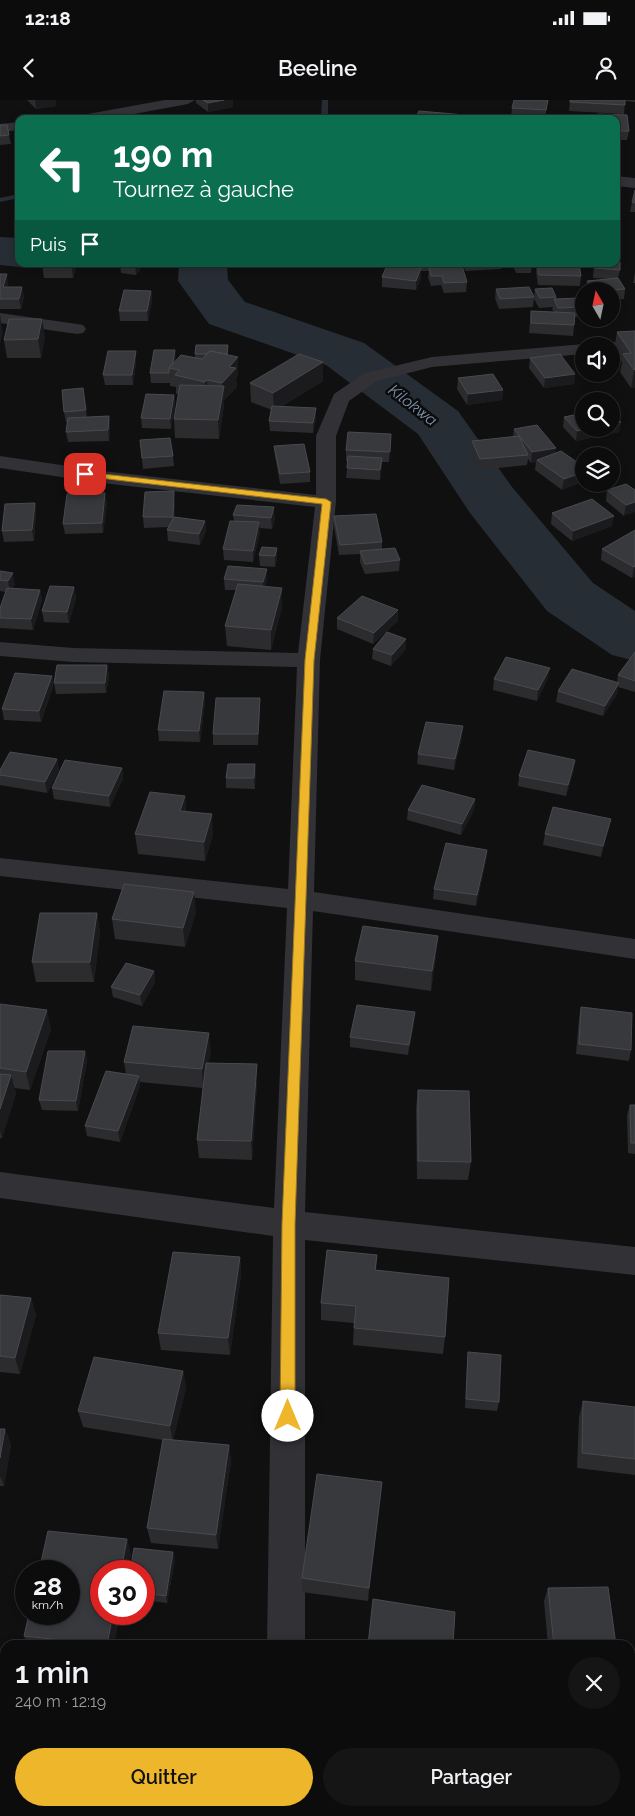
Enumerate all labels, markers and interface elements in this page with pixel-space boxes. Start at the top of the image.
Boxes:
text: 12:18 [25,7,71,29]
icon: back [15,54,43,82]
icon: person [592,54,620,82]
text: Beeline [278,55,357,81]
text: 190 m [113,134,213,175]
icon: left [30,135,95,200]
text: Tournez à gauche [113,176,294,202]
icon: arrive [76,230,104,258]
text: Puis [30,233,66,255]
north arrow [575,282,620,328]
map controls [575,282,620,492]
button: sound [575,337,620,382]
water label: Kilokwa [385,380,441,430]
button: search [575,392,620,437]
button: layers [575,447,620,492]
pin [64,453,106,495]
icon: arrive [71,460,99,488]
position arrow [261,1389,313,1441]
speed limit sign: 30 [90,1560,155,1625]
text: 28 [33,1571,62,1601]
text: km/h [32,1598,63,1612]
text: 1 min [15,1655,90,1690]
button: close [568,1657,620,1709]
text: 240 m · 12:19 [15,1692,106,1711]
button: Quitter [15,1748,313,1806]
button: Partager [323,1748,620,1806]

